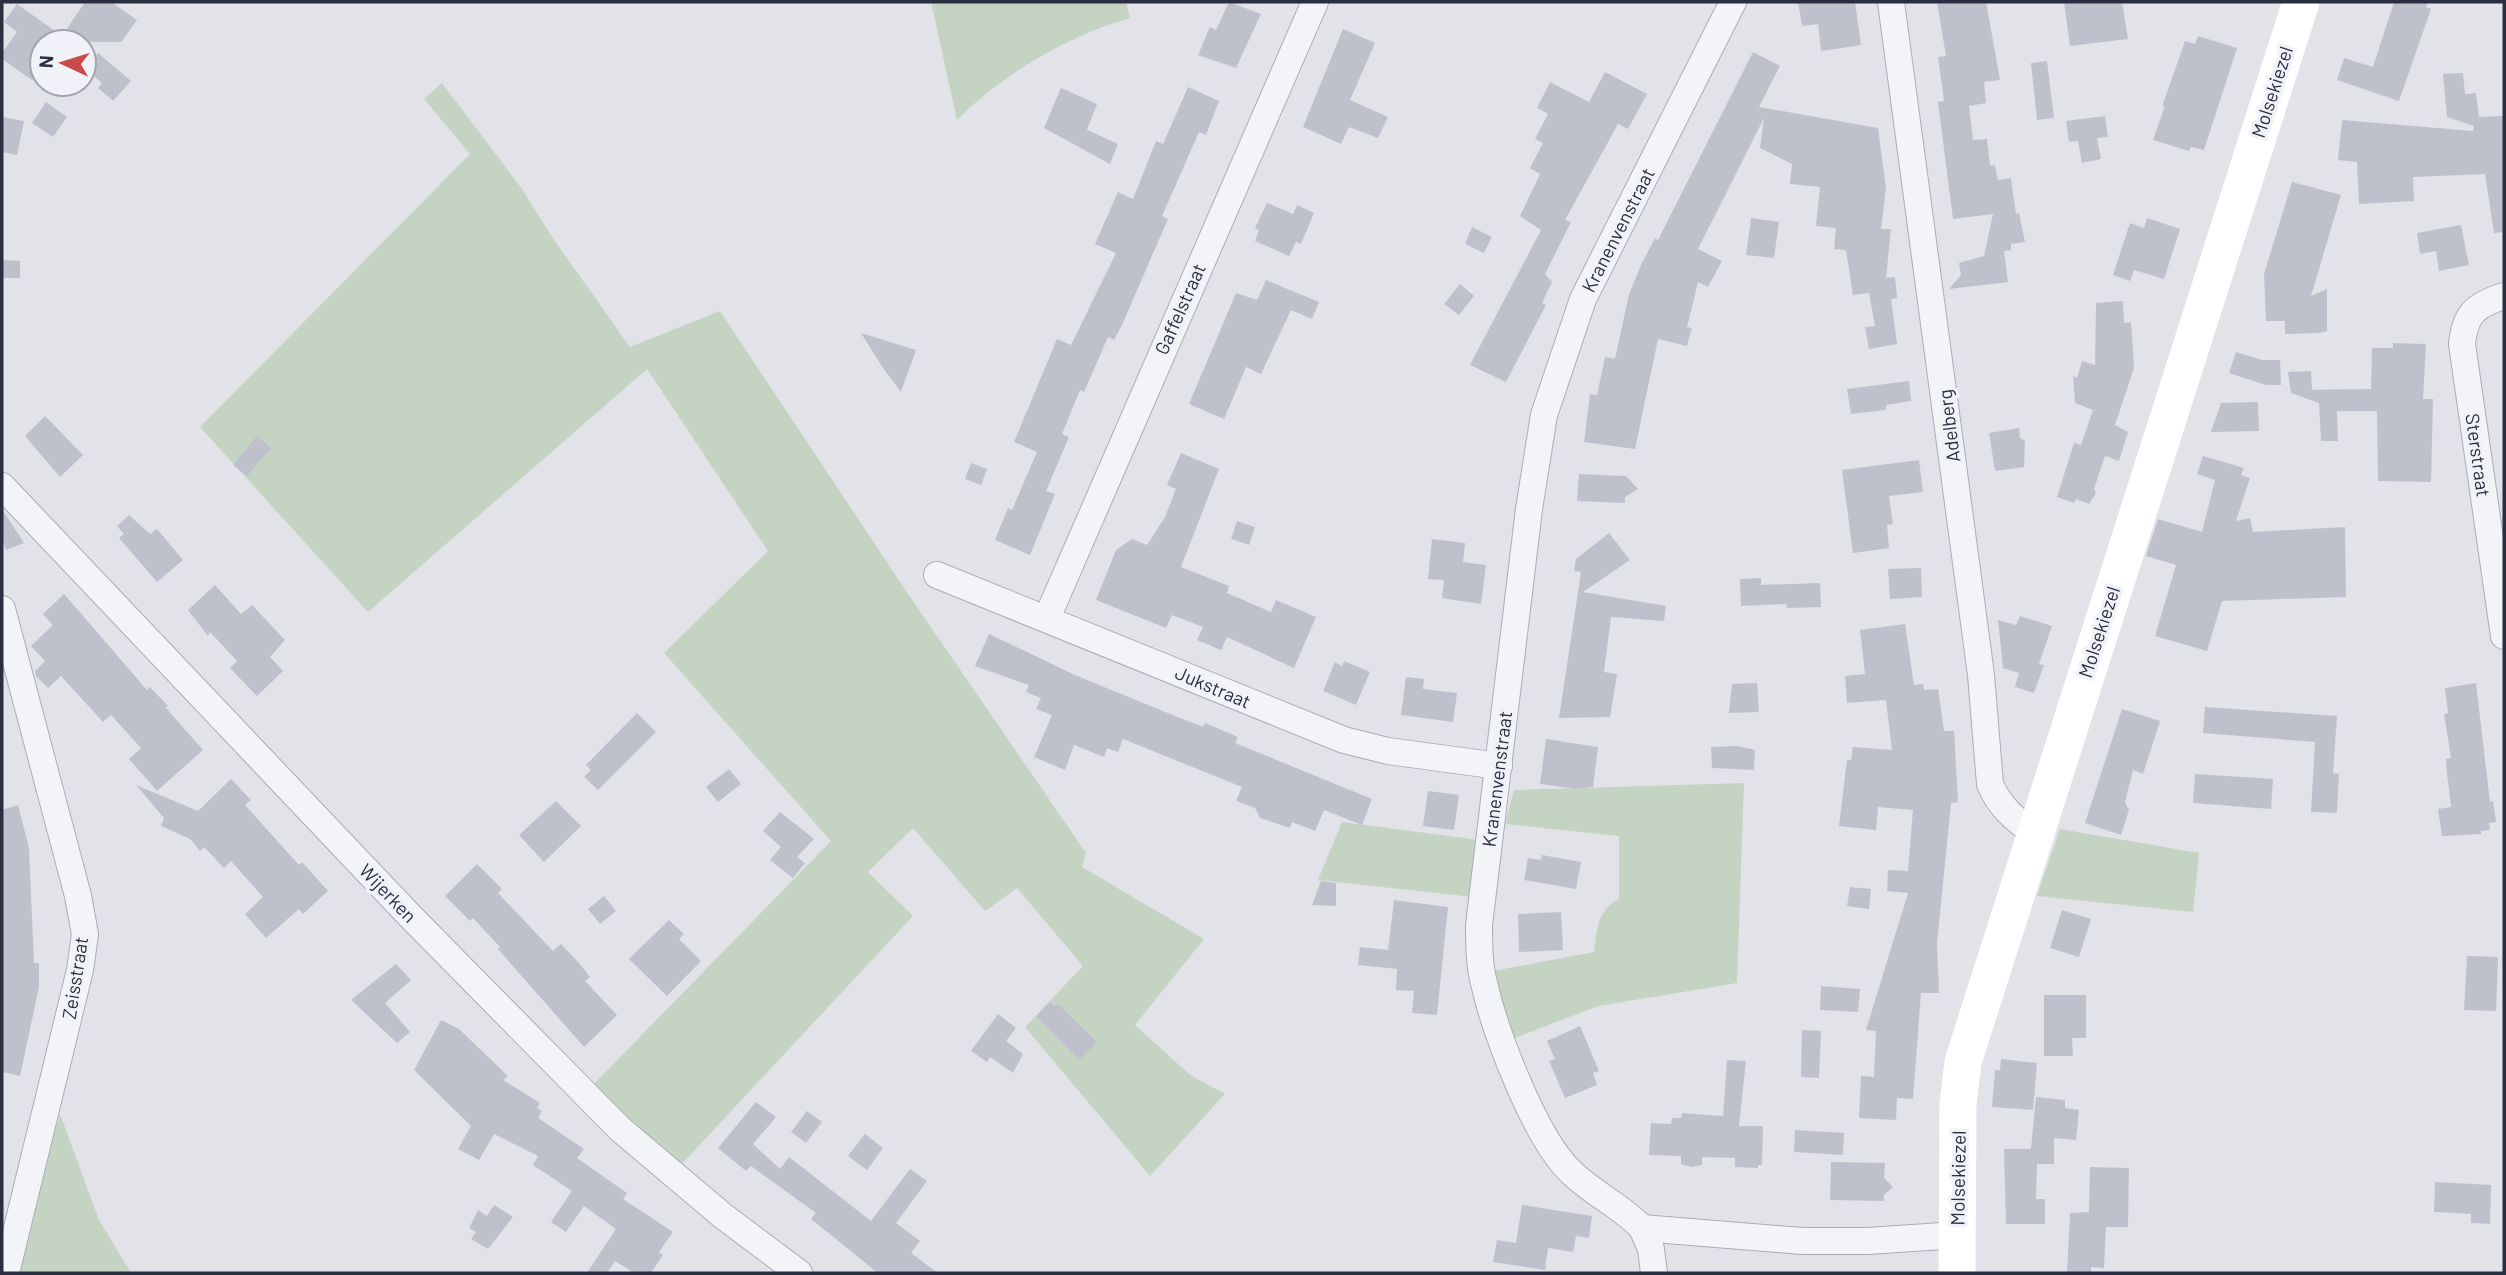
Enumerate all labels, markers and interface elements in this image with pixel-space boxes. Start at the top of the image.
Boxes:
north arrow [28,28,98,98]
street label: Molsekiezel [2246,43,2297,141]
text: N [34,55,57,69]
street label: Kranenvenstraat [1576,164,1659,296]
street label: Gaffelstraat [1149,260,1210,358]
street label: Adelberg [1933,388,1964,464]
street label: Sterstraat [2461,412,2496,498]
street label: Molsekiezel [2073,583,2124,681]
street label: Jukstraat [1172,660,1254,713]
street label: Kranenvenstraat [1477,710,1516,848]
street label: Wijerken [355,858,422,927]
street label: Zeisstraat [57,935,92,1021]
street label: Molsekiezel [1945,1130,1970,1226]

